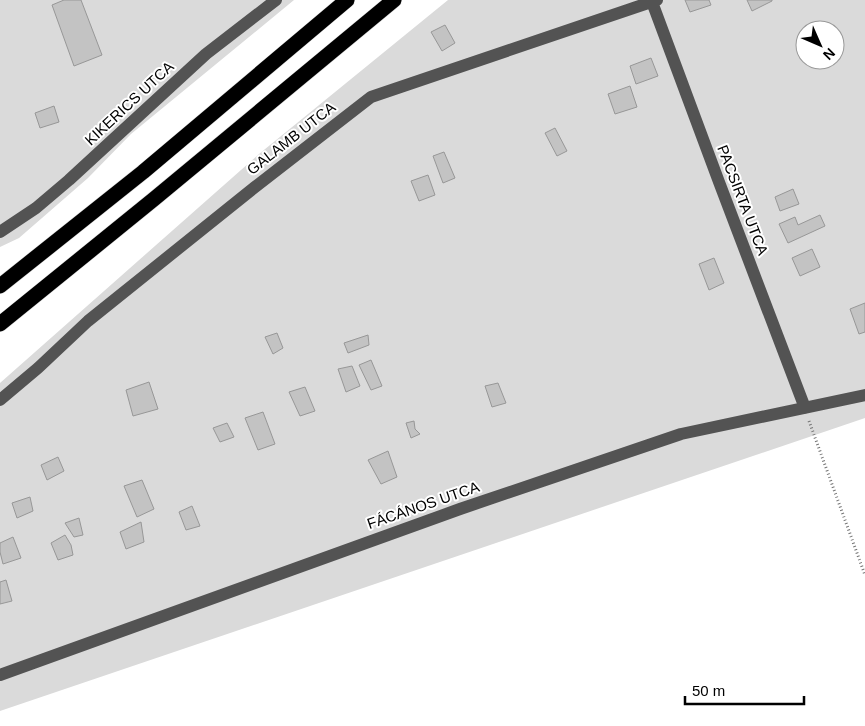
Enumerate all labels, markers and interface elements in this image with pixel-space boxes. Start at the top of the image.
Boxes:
north arrow [795,20,845,70]
text: N [820,45,838,63]
street label: KIKERICS UTCA [81,58,177,148]
street label: GALAMB UTCA [243,98,339,178]
street label: PACSIRTA UTCA [714,142,772,258]
street label: FÁCÁNOS UTCA [365,478,481,532]
scale bar [685,674,804,706]
text: 50 m [692,682,725,699]

